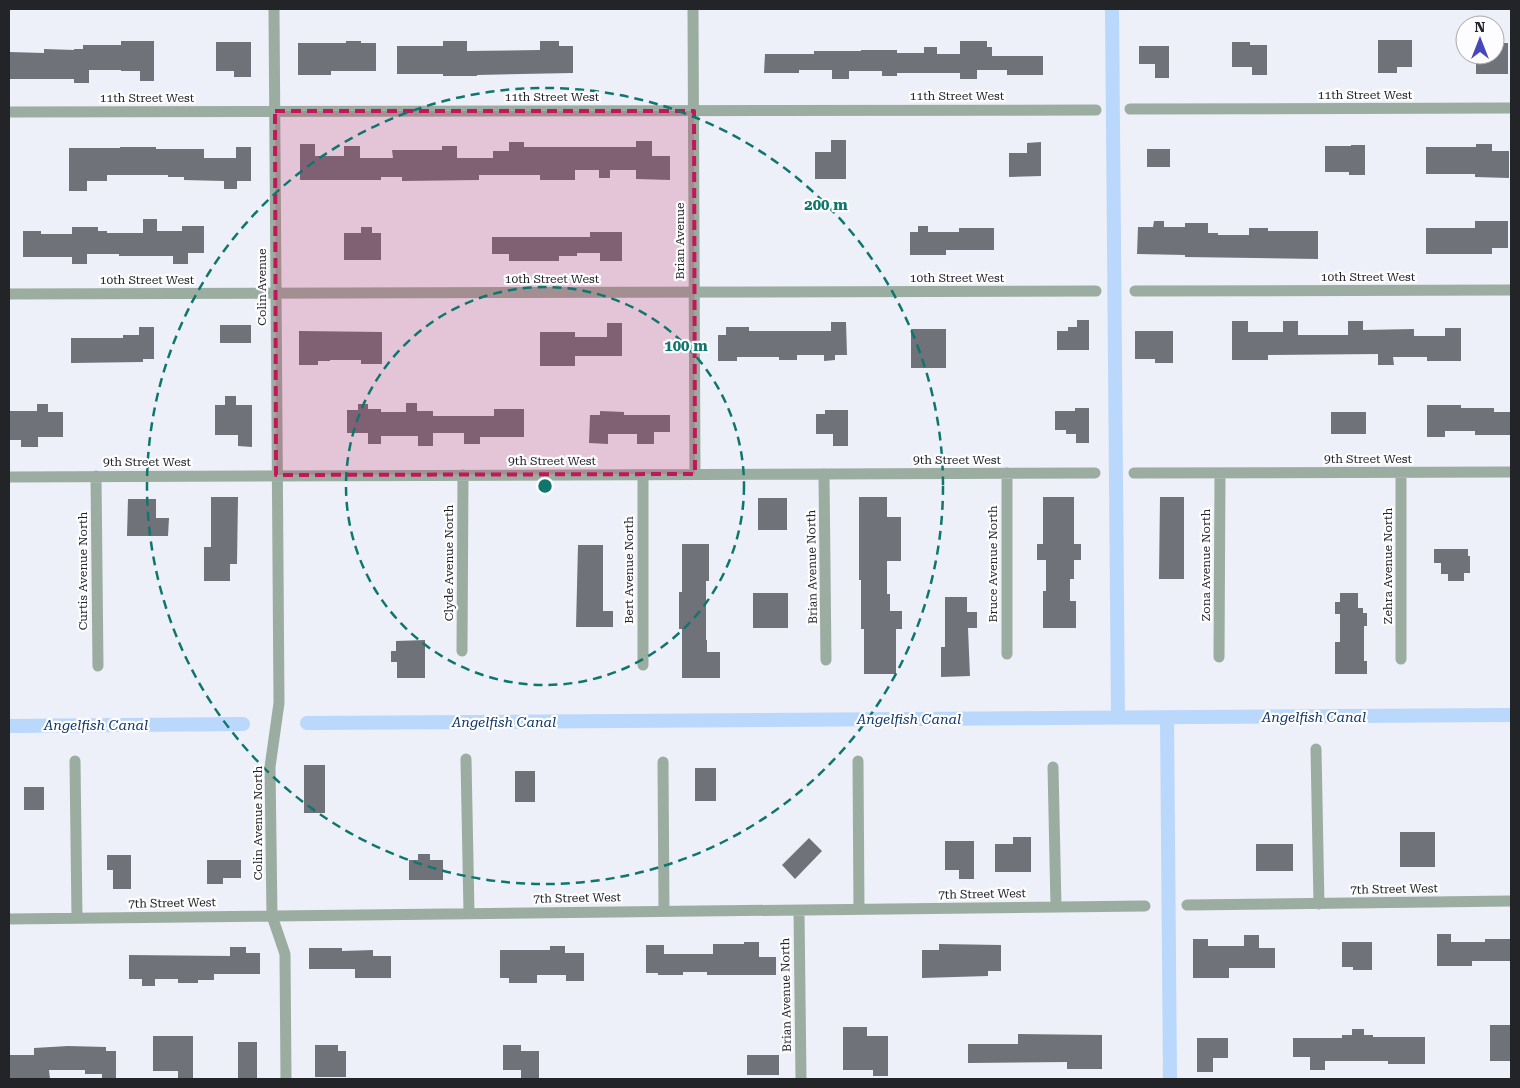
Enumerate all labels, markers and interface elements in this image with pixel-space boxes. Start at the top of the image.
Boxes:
north arrow [1455,15,1505,65]
text: N [1475,19,1486,35]
street label: 11th Street West [1318,88,1413,102]
street label: 11th Street West [910,89,1005,103]
street label: 11th Street West [505,90,600,104]
street label: 11th Street West [100,91,195,105]
text: 200 m [804,196,848,214]
street label: Brian Avenue [673,202,687,280]
street label: Colin Avenue [255,248,269,326]
street label: 10th Street West [1321,270,1416,284]
street label: 10th Street West [910,271,1005,285]
street label: 10th Street West [505,272,600,286]
street label: 10th Street West [100,273,195,287]
text: 100 m [664,337,708,355]
street label: 9th Street West [1324,452,1412,466]
street label: 9th Street West [913,453,1001,467]
street label: 9th Street West [508,454,596,468]
street label: 9th Street West [103,455,191,469]
centre of rings [536,477,554,495]
street label: Clyde Avenue North [442,504,456,621]
street label: Bruce Avenue North [986,505,1000,623]
street label: Zehra Avenue North [1381,508,1395,624]
street label: Brian Avenue North [804,509,820,624]
street label: Zona Avenue North [1199,509,1213,621]
street label: Curtis Avenue North [76,511,90,630]
street label: Bert Avenue North [622,516,636,624]
water label: Angelfish Canal [1261,709,1366,725]
water label: Angelfish Canal [856,711,961,727]
water label: Angelfish Canal [451,714,556,730]
water label: Angelfish Canal [43,717,148,733]
street label: Colin Avenue North [251,765,265,880]
street label: 7th Street West [1350,881,1439,897]
street label: 7th Street West [938,886,1027,902]
street label: 7th Street West [533,890,622,906]
street label: 7th Street West [128,895,217,911]
street label: Brian Avenue North [778,937,794,1052]

